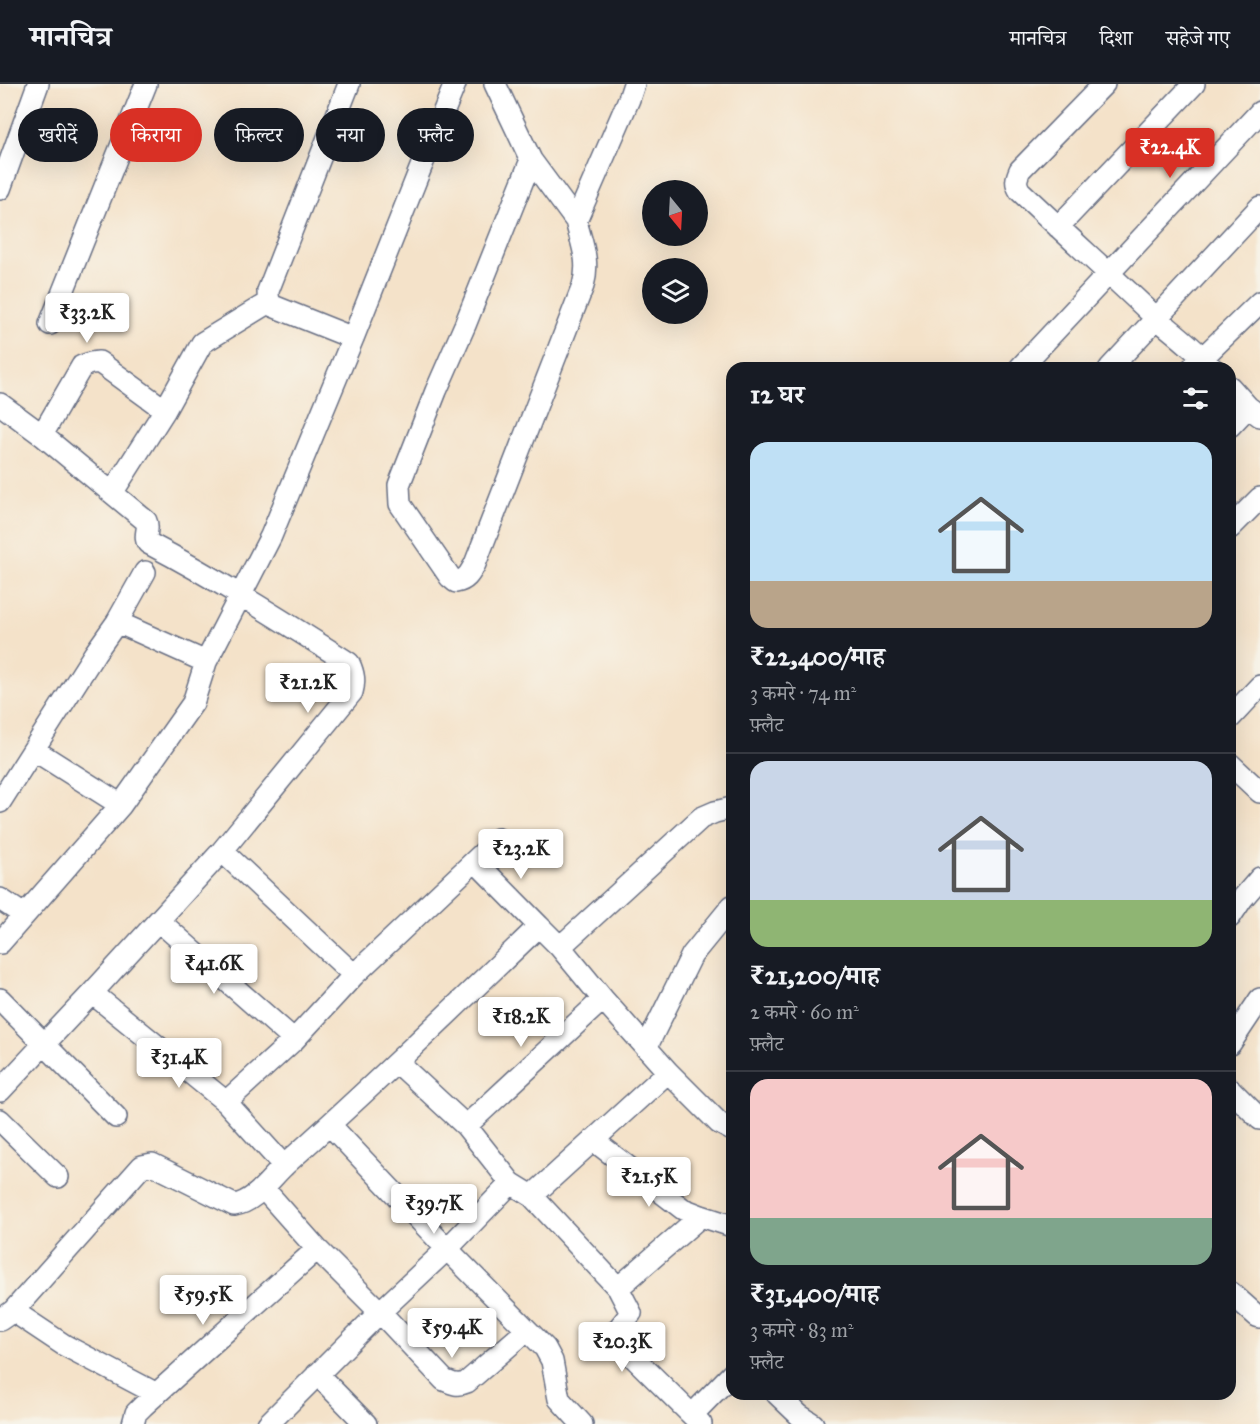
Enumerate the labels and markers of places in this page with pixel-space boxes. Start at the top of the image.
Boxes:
pin: ₹22.4K [1121,128,1219,179]
pin: ₹33.2K [38,293,136,344]
pin: ₹21.2K [259,663,357,714]
pin: ₹23.2K [472,829,570,880]
pin: ₹41.6K [165,944,263,995]
pin: ₹18.2K [472,997,570,1048]
pin: ₹31.4K [130,1038,228,1089]
pin: ₹21.5K [600,1157,698,1208]
pin: ₹39.7K [385,1184,483,1235]
pin: ₹59.5K [154,1275,252,1326]
pin: ₹59.4K [403,1308,501,1359]
pin: ₹20.3K [573,1322,671,1373]

